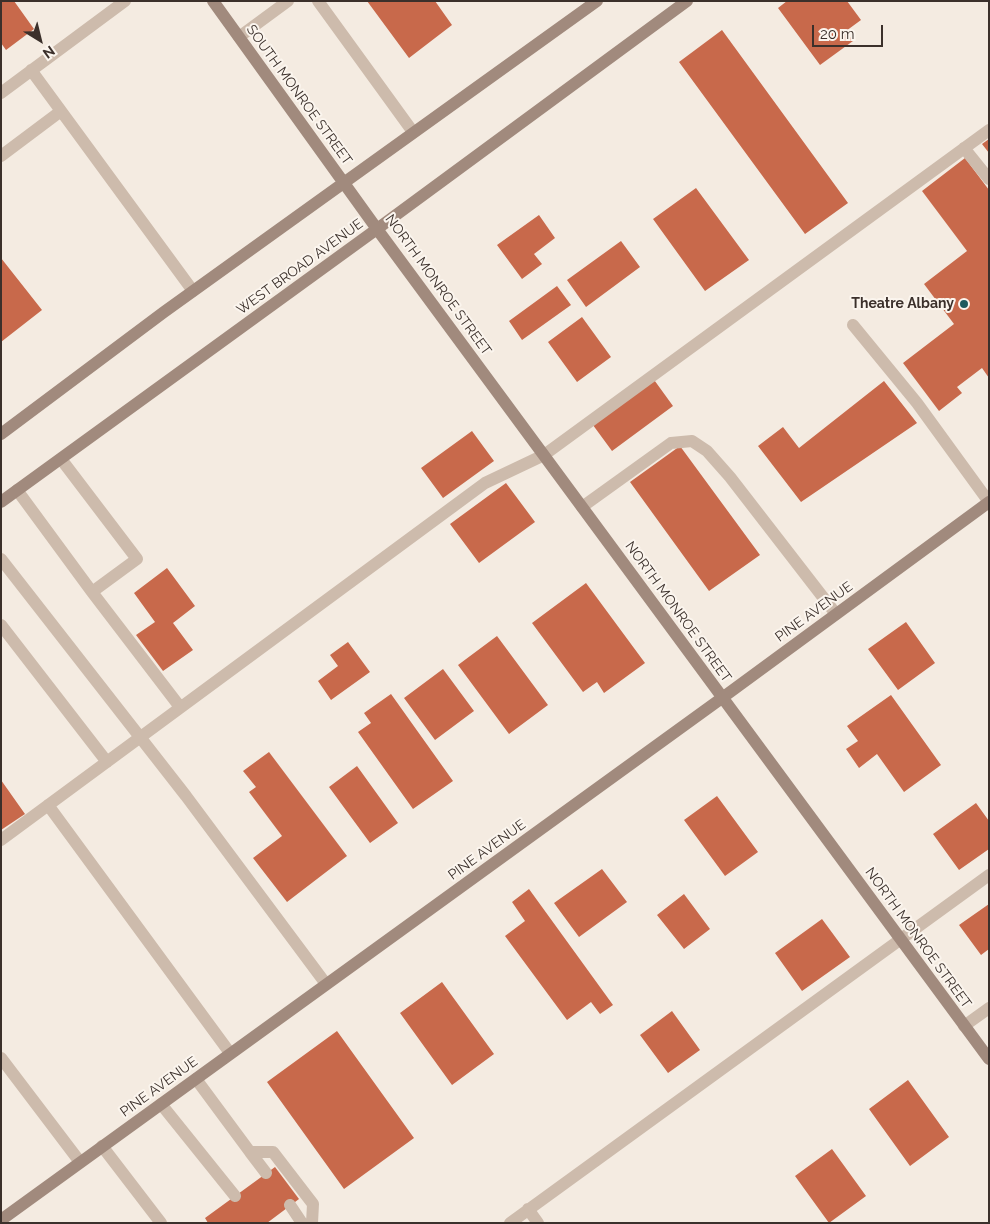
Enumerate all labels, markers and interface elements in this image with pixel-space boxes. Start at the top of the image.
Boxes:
north arrow [15,15,65,65]
scale bar [815,15,886,47]
street label: SOUTH MONROE STREET [242,22,356,168]
text: 20 m [820,25,855,43]
text: N [40,43,58,62]
street label: NORTH MONROE STREET [381,211,495,359]
street label: WEST BROAD AVENUE [234,216,366,318]
place label: Theatre Albany [851,296,954,312]
marker: Theatre Albany [958,298,970,310]
street label: NORTH MONROE STREET [621,538,735,686]
street label: PINE AVENUE [772,578,856,646]
street label: PINE AVENUE [445,816,529,884]
street label: NORTH MONROE STREET [861,864,975,1012]
street label: PINE AVENUE [117,1053,201,1121]

